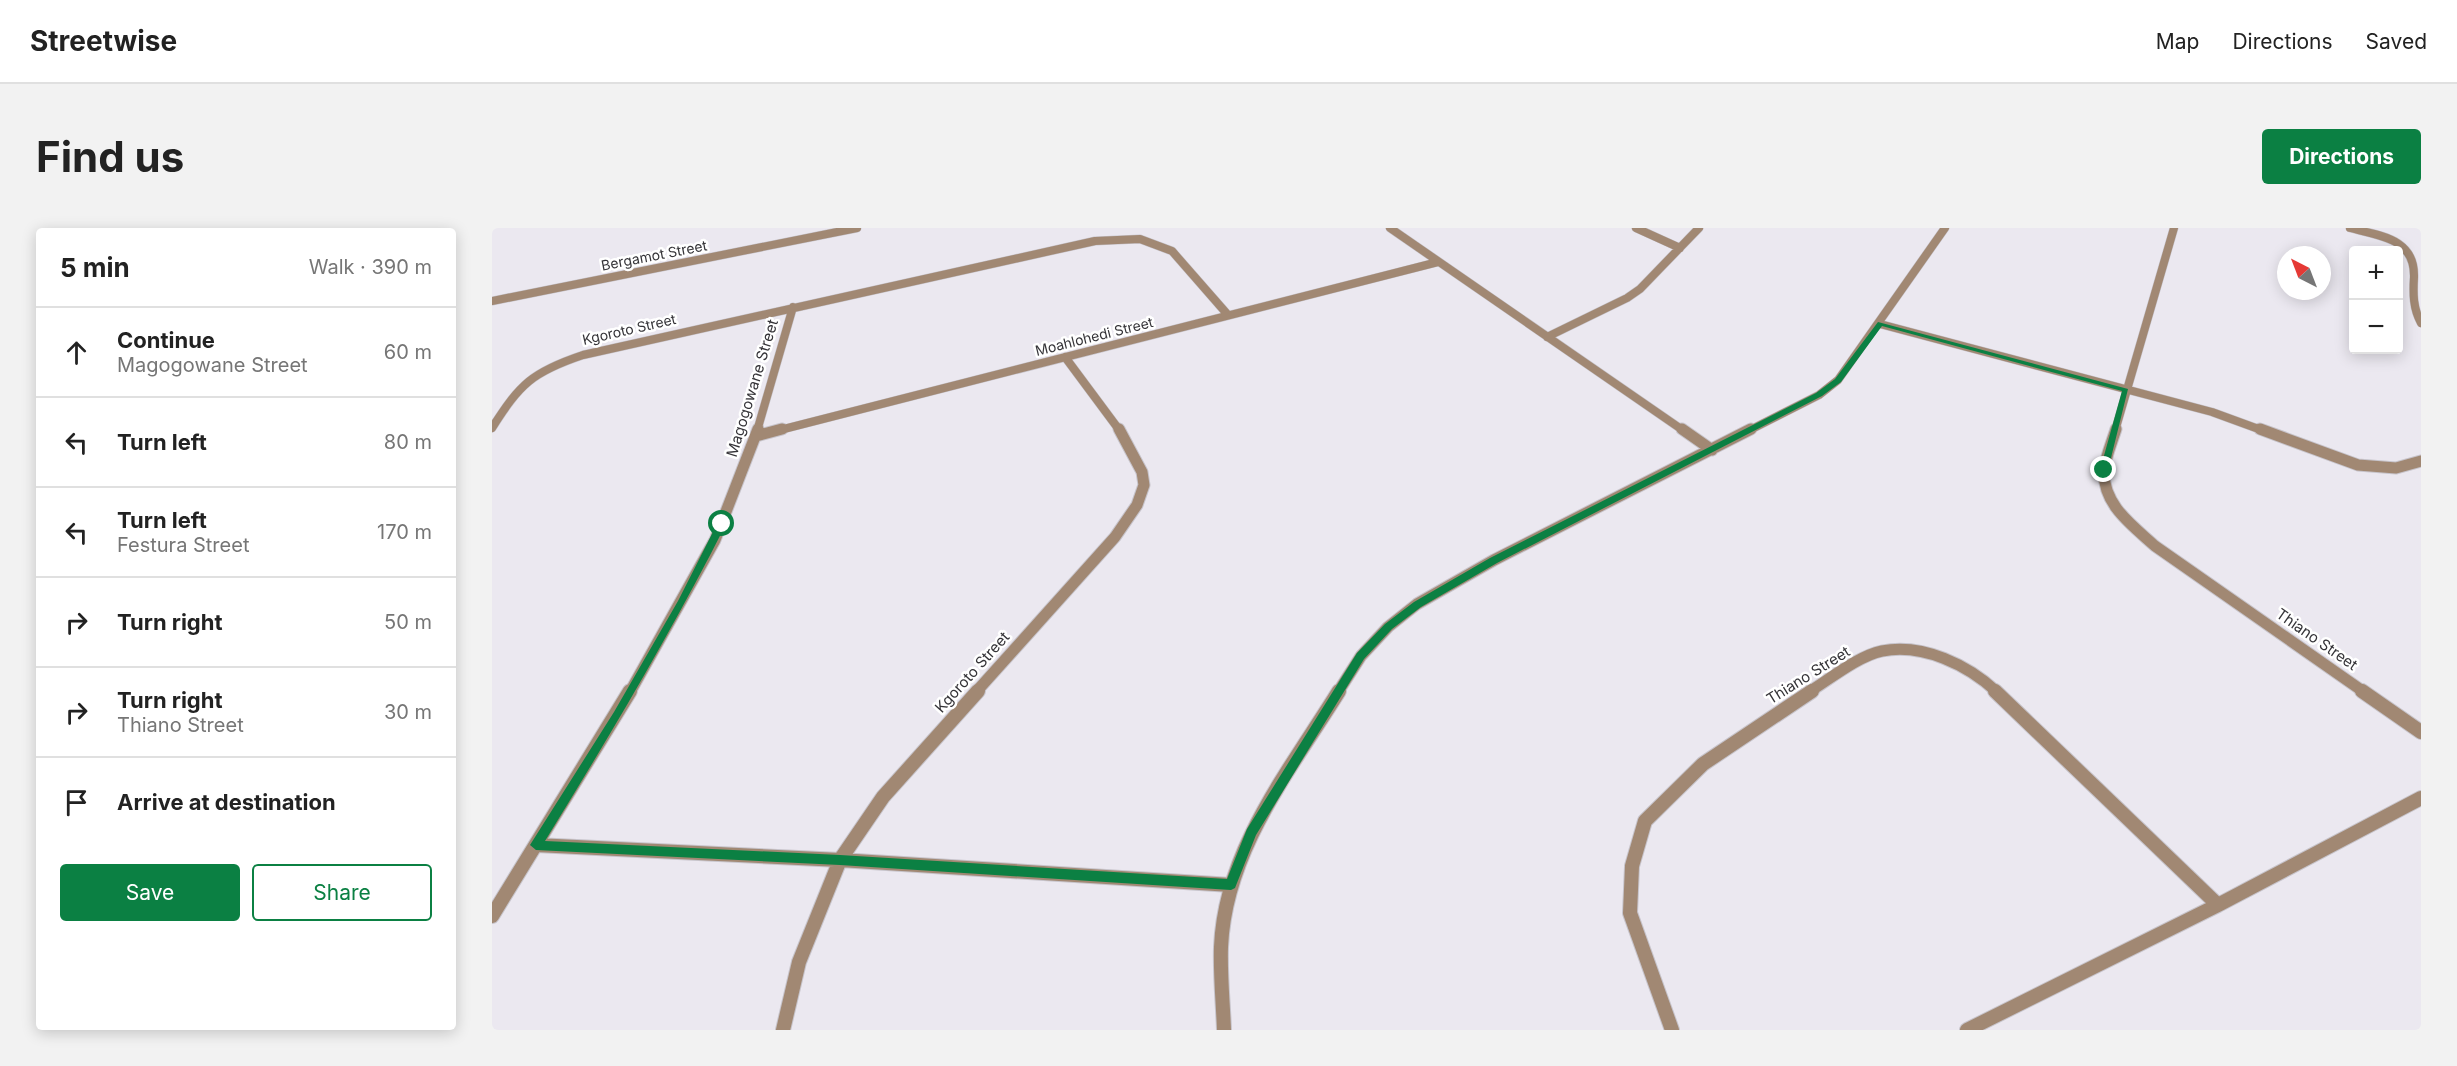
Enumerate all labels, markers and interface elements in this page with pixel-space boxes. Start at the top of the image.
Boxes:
text: Streetwise [30,24,177,58]
text: Map [2156,29,2199,54]
text: Directions [2232,29,2333,54]
text: Saved [2366,29,2427,54]
button: Directions [2262,129,2421,184]
text: Find us [36,131,184,182]
street label: Bergamot Street [600,236,709,274]
north arrow [2277,246,2331,300]
map controls [2349,246,2403,354]
button: + [2349,246,2403,300]
text: 5 min [60,252,130,283]
text: Walk · 390 m [309,255,432,279]
button: − [2349,300,2403,354]
street label: Kgoroto Street [581,310,678,348]
street label: Moahlohedi Street [1033,313,1155,359]
street label: Magogowane Street [722,317,782,459]
text: Continue [117,327,215,353]
icon: ahead [60,336,93,369]
text: 60 m [384,340,432,364]
text: Magogowane Street [117,353,308,377]
icon: left [60,426,93,459]
text: Turn left [117,429,207,455]
text: 80 m [384,430,432,454]
route end [2090,456,2116,482]
text: Turn left [117,507,207,533]
route start [708,510,734,536]
icon: left [60,516,93,549]
text: 170 m [377,520,432,544]
text: Festura Street [117,533,249,557]
street label: Thiano Street [2273,604,2361,674]
icon: right [60,606,93,639]
text: Turn right [117,609,223,635]
text: 50 m [384,610,432,634]
street label: Kgoroto Street [931,628,1013,716]
street label: Thiano Street [1763,642,1853,708]
text: Turn right [117,687,223,713]
icon: right [60,696,93,729]
text: 30 m [384,700,432,724]
text: Thiano Street [117,713,244,737]
icon: arrive [60,786,93,819]
text: Arrive at destination [117,789,336,815]
button: Save [60,864,240,921]
button: Share [252,864,432,921]

